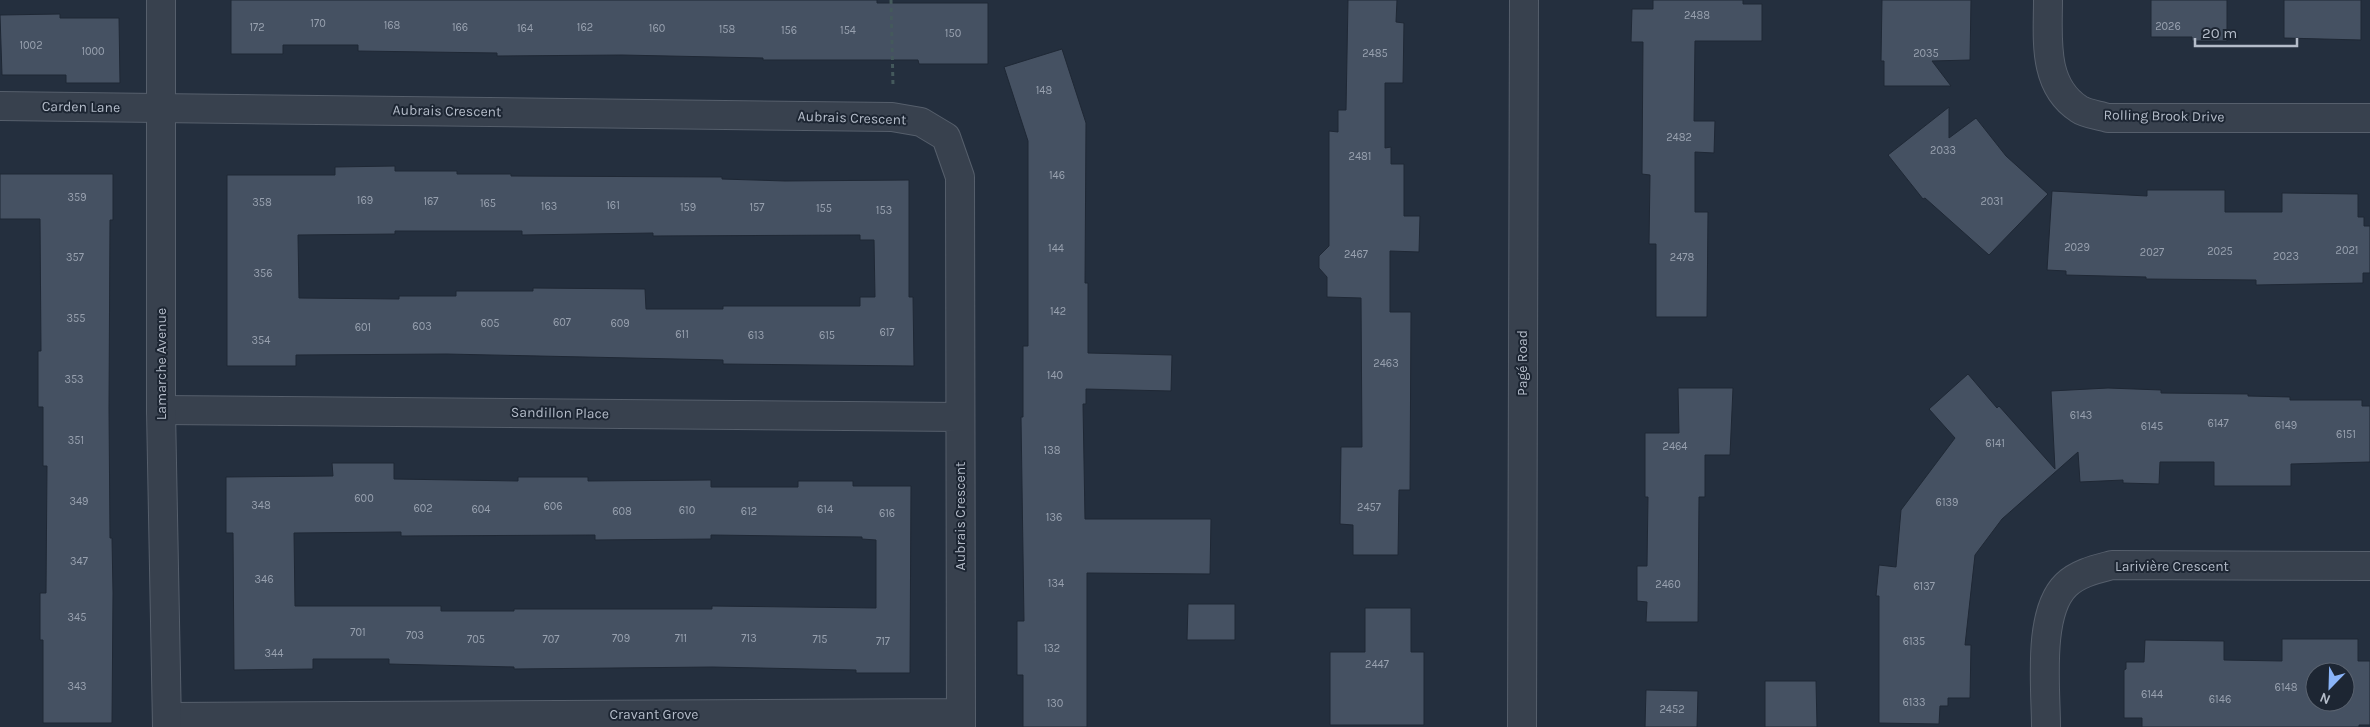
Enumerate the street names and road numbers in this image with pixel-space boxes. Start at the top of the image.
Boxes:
street label: Carden Lane [42,98,120,116]
street label: Aubrais Crescent [392,102,502,120]
street label: Rolling Brook Drive [2103,106,2225,126]
street label: Aubrais Crescent [797,108,907,128]
street label: Lamarche Avenue [153,308,170,420]
street label: Pagé Road [1514,330,1531,396]
street label: Sandillon Place [511,404,609,422]
street label: Aubrais Crescent [952,462,969,570]
street label: Larivière Crescent [2115,558,2229,575]
street label: Cravant Grove [609,706,699,723]

